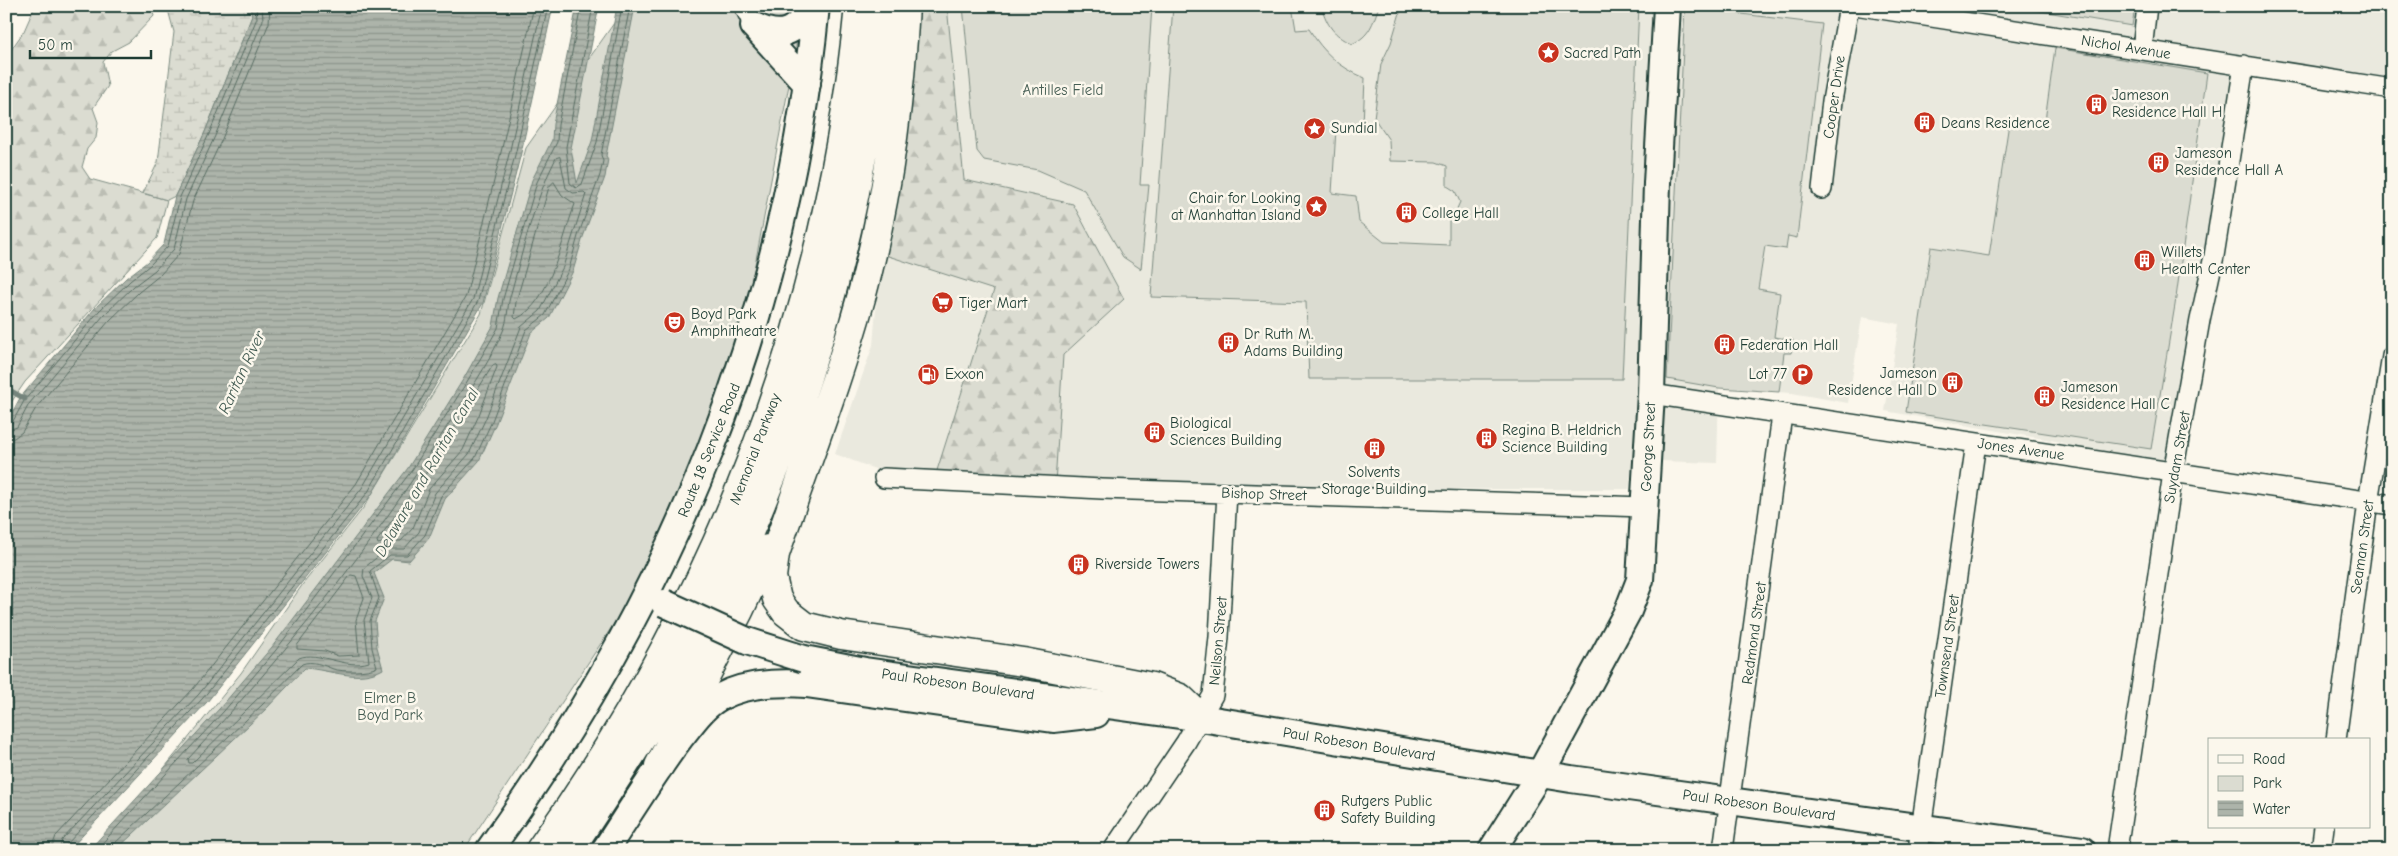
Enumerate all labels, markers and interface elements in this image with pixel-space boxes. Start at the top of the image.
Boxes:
scale bar [30,28,151,60]
street label: Nichol Avenue [2080,31,2173,63]
text: 50 m [38,36,73,54]
place icon: Sacred Path [1536,41,1560,65]
place label: Sacred Path [1564,44,1641,62]
street label: Cooper Drive [1819,54,1849,140]
park label: Antilles Field [1023,81,1103,99]
place label: Jameson Residence Hall H [2112,86,2222,121]
building icon: Jameson Residence Hall H [2084,92,2108,116]
building icon: Deans Residence [1913,111,1937,135]
place label: Deans Residence [1941,114,2050,132]
place icon: Sundial [1303,116,1327,140]
place label: Sundial [1331,119,1378,137]
place label: Jameson Residence Hall A [2175,144,2284,179]
building icon: Jameson Residence Hall A [2147,150,2171,174]
place label: Chair for Looking at Manhattan Island [1171,189,1301,224]
place icon: Chair for Looking at Manhattan Island [1305,195,1329,219]
building icon: College Hall [1394,201,1418,225]
place label: College Hall [1422,204,1499,222]
place label: Willets Health Center [2161,243,2250,278]
building icon: Willets Health Center [2133,249,2157,273]
supermarket icon: Tiger Mart [931,291,955,315]
place label: Tiger Mart [959,294,1028,312]
place label: Boyd Park Amphitheatre [691,305,777,340]
theatre icon: Boyd Park Amphitheatre [663,311,687,335]
place label: Dr Ruth M. Adams Building [1244,325,1343,360]
water label: Raritan River [215,328,269,417]
building icon: Dr Ruth M. Adams Building [1216,331,1240,355]
building icon: Federation Hall [1712,333,1736,357]
place label: Federation Hall [1740,336,1838,354]
fuel station icon: Exxon [917,362,941,386]
parking icon: Lot 77 [1791,362,1815,386]
place label: Jameson Residence Hall D [1828,364,1937,399]
place label: Exxon [945,365,984,383]
place label: Lot 77 [1748,365,1787,383]
building icon: Jameson Residence Hall D [1941,370,1965,394]
place label: Jameson Residence Hall C [2061,378,2170,413]
street label: Route 18 Service Road [674,380,744,520]
building icon: Jameson Residence Hall C [2033,384,2057,408]
water label: Delaware and Raritan Canal [371,385,483,560]
street label: Memorial Parkway [726,391,785,507]
street label: George Street [1637,401,1659,492]
street label: Suydam Street [2160,409,2194,504]
place label: Biological Sciences Building [1170,414,1282,449]
building icon: Biological Sciences Building [1142,420,1166,444]
place label: Regina B. Heldrich Science Building [1502,421,1622,456]
building icon: Regina B. Heldrich Science Building [1474,427,1498,451]
street label: Jones Avenue [1976,434,2066,464]
building icon: Solvents Storage Building [1362,437,1386,461]
place label: Solvents Storage Building [1321,463,1427,498]
street label: Bishop Street [1221,484,1308,505]
street label: Seaman Street [2347,498,2378,595]
building icon: Riverside Towers [1067,552,1091,576]
place label: Riverside Towers [1095,555,1200,573]
street label: Redmond Street [1738,580,1770,685]
street label: Townsend Street [1931,593,1963,699]
street label: Neilson Street [1205,595,1231,686]
street label: Paul Robeson Boulevard [880,664,1036,704]
park label: Elmer B Boyd Park [357,689,423,724]
street label: Paul Robeson Boulevard [1282,723,1436,765]
legend [2208,738,2370,828]
text: Road [2253,750,2285,768]
text: Park [2253,774,2282,792]
street label: Paul Robeson Boulevard [1681,785,1837,825]
place label: Rutgers Public Safety Building [1341,792,1436,827]
building icon: Rutgers Public Safety Building [1313,798,1337,822]
text: Water [2253,800,2290,818]

